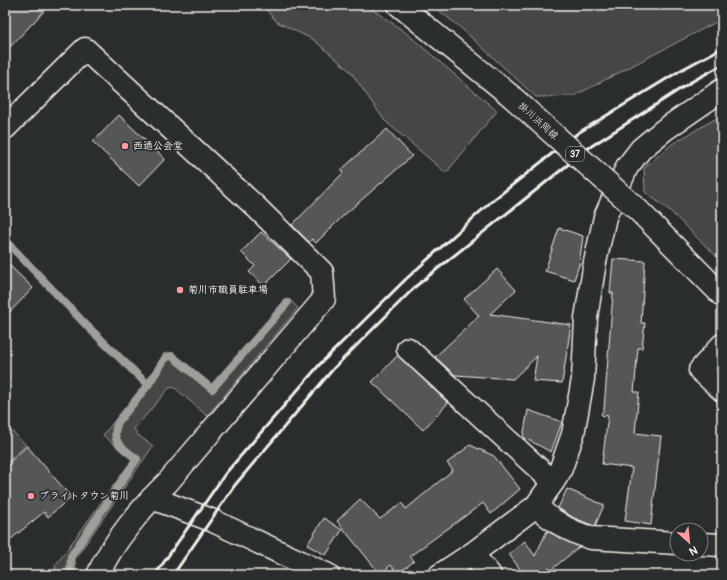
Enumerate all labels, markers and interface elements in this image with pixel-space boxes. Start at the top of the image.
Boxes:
street label: 掛川浜岡線 [515,100,561,142]
place label: 西通公会堂 [133,140,183,152]
marker: 西通公会堂 [120,141,130,151]
road number: 37 [566,147,584,161]
place label: 菊川市職員駐車場 [188,284,268,296]
marker: 菊川市職員駐車場 [175,285,185,295]
place label: ブライトタウン菊川 [39,490,129,502]
marker: ブライトタウン菊川 [26,491,36,501]
north arrow [669,522,709,562]
text: N [687,543,700,558]

